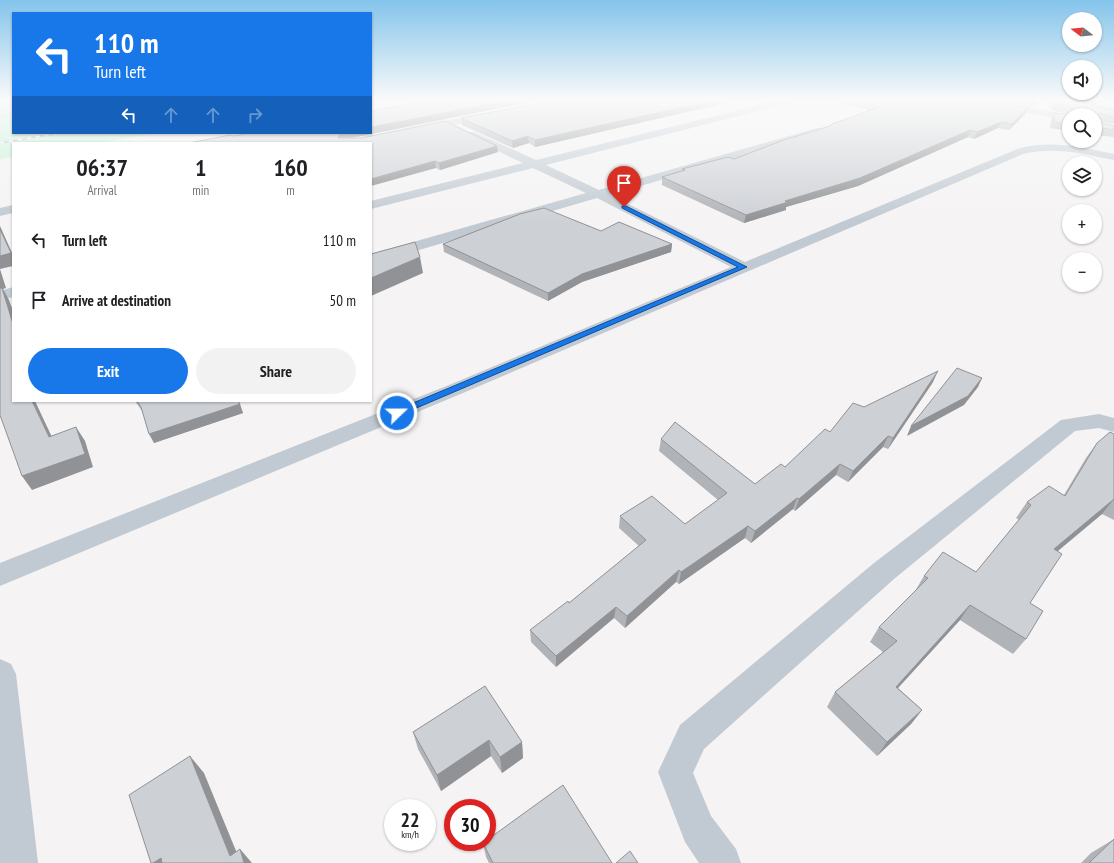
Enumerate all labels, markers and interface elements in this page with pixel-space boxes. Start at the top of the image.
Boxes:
north arrow [1062,12,1102,52]
map controls [1062,12,1102,292]
text: 110 m [94,24,158,61]
icon: left [28,28,80,80]
text: Turn left [94,60,146,83]
button: sound [1062,60,1102,100]
icon: left [118,104,140,126]
icon: ahead [160,104,182,126]
icon: ahead [202,104,224,126]
icon: right [244,104,266,126]
button: search [1062,108,1102,148]
text: 06:37 [76,152,128,183]
text: 1 [195,152,206,183]
text: 160 [273,152,308,183]
button: layers [1062,156,1102,196]
pin [607,166,641,207]
icon: arrive [613,172,635,194]
text: Arrival [87,182,117,199]
text: min [192,182,209,199]
text: m [286,182,295,199]
button: + [1062,204,1102,244]
icon: left [28,229,50,251]
text: Turn left [62,231,107,250]
text: 110 m [323,231,356,250]
button: − [1062,252,1102,292]
icon: arrive [28,289,50,311]
text: Arrive at destination [62,291,171,310]
text: 50 m [330,291,356,310]
button: Exit [28,348,188,394]
button: Share [196,348,356,394]
position arrow [376,392,418,434]
speed limit sign: 30 [444,799,496,851]
text: 22 [400,807,420,833]
text: km/h [401,828,419,841]

